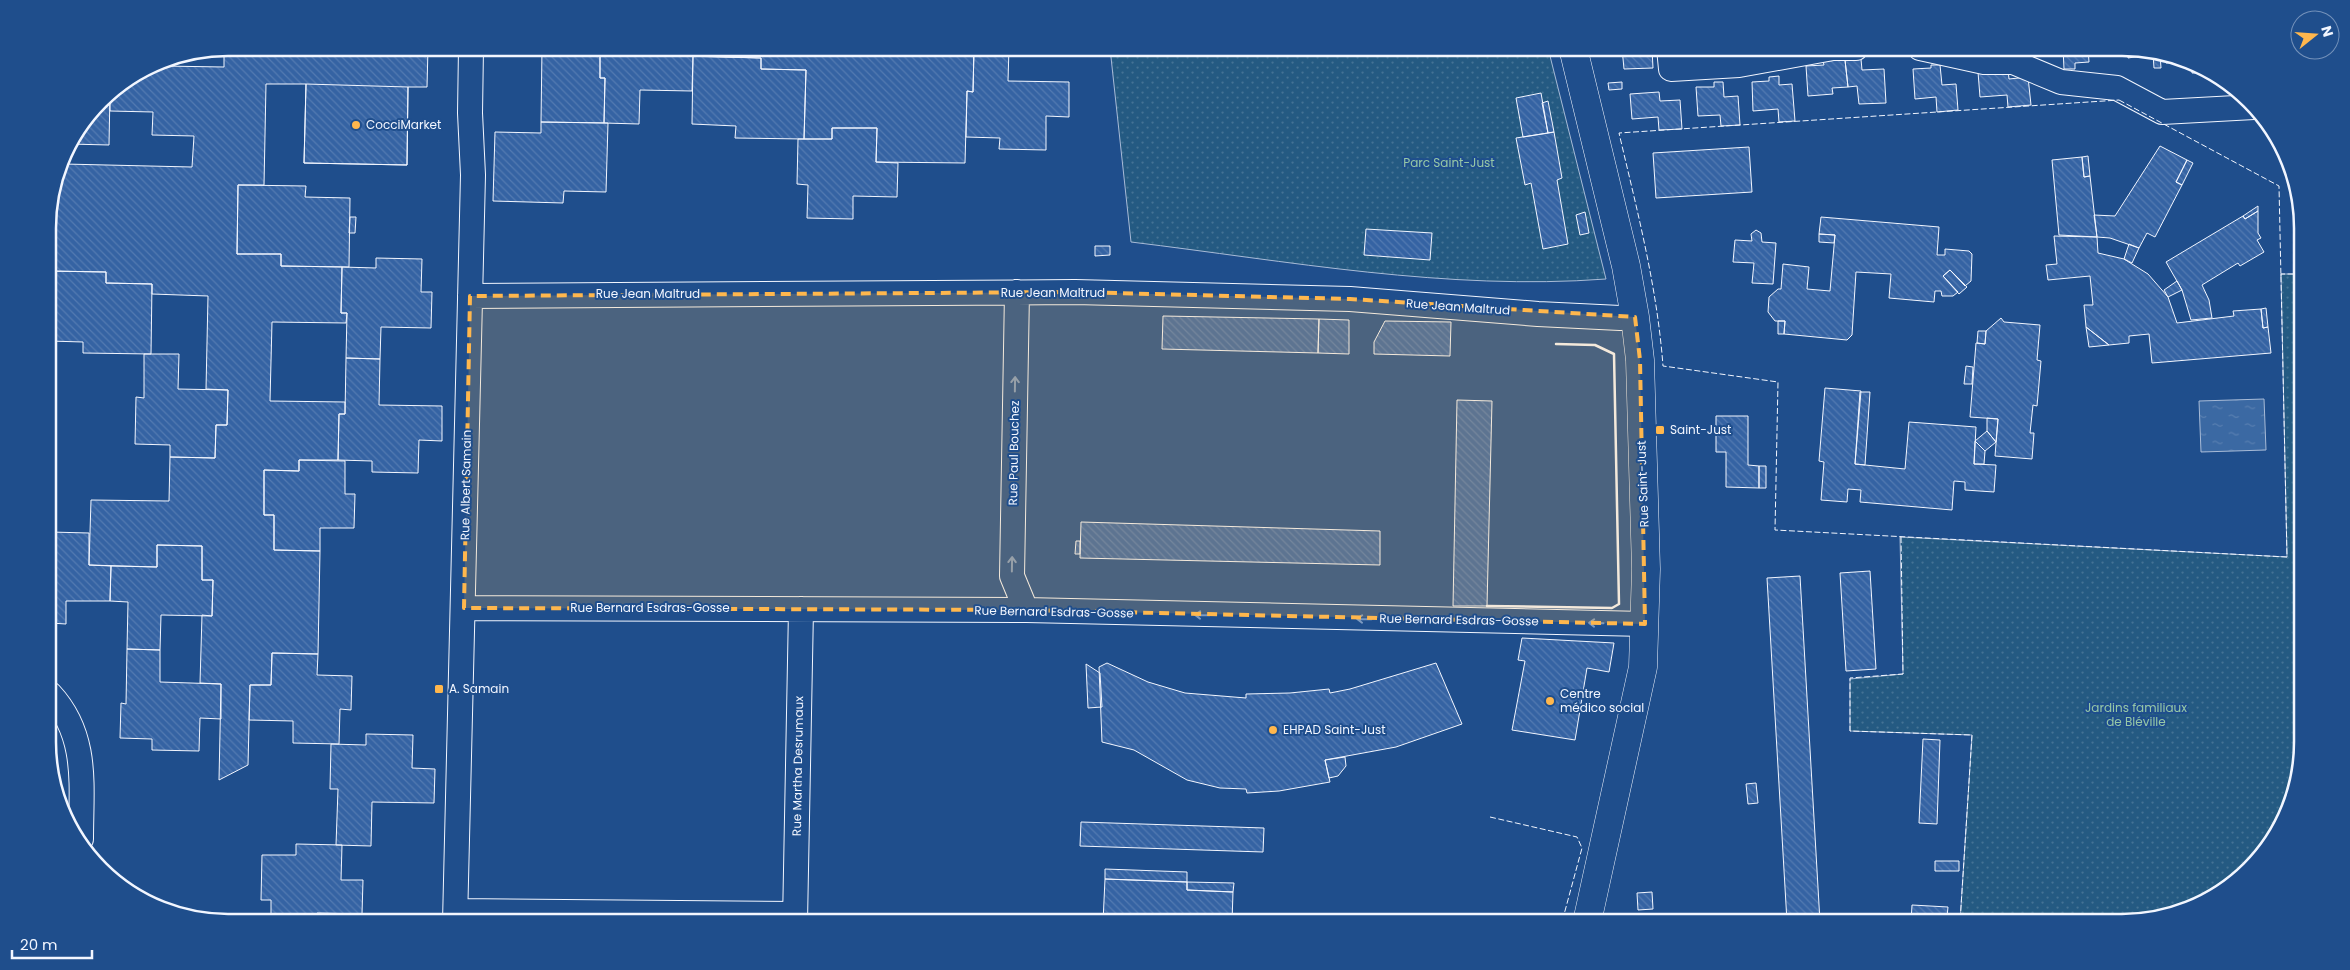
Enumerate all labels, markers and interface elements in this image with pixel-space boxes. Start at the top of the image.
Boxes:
north arrow [2290,10,2340,60]
text: N [2316,23,2339,39]
place label: CocciMarket [366,116,441,133]
marker: CocciMarket [350,119,362,131]
park label: Parc Saint-Just [1403,154,1495,171]
street label: Rue Jean Maltrud [1001,284,1105,301]
street label: Rue Jean Maltrud [596,285,700,302]
street label: Rue Jean Maltrud [1405,294,1511,319]
one-way arrow [1010,376,1020,392]
street label: Rue Paul Bouchez [1004,400,1023,506]
place label: Saint-Just [1670,421,1731,438]
marker: Saint-Just [1654,424,1666,436]
street label: Rue Albert Samain [456,430,475,540]
street label: Rue Saint-Just [1632,440,1653,528]
one-way arrow [1007,556,1017,572]
street label: Rue Bernard Esdras-Gosse [570,599,730,616]
street label: Rue Bernard Esdras-Gosse [974,602,1134,621]
street label: Rue Bernard Esdras-Gosse [1379,610,1539,629]
one-way arrow [1194,611,1210,620]
one-way arrow [1356,614,1372,624]
one-way arrow [1589,618,1605,628]
place label: A. Samain [449,680,509,697]
marker: A. Samain [433,683,445,695]
place label: Centre médico social [1560,685,1644,716]
marker: Centre médico social [1544,695,1556,707]
street label: Rue Martha Desrumaux [788,696,807,836]
park label: Jardins familiaux de Bléville [2085,699,2187,730]
place label: EHPAD Saint-Just [1283,721,1386,738]
marker: EHPAD Saint-Just [1267,724,1279,736]
scale bar [12,928,92,960]
text: 20 m [20,934,58,955]

